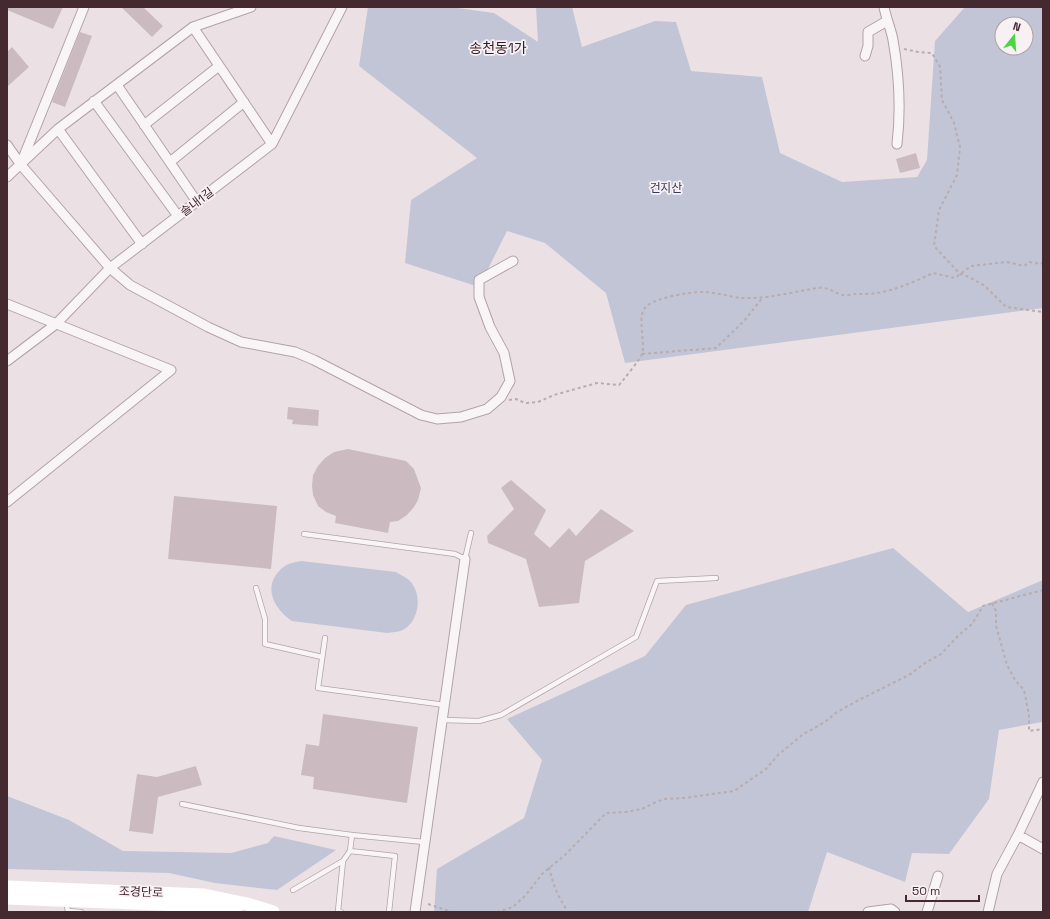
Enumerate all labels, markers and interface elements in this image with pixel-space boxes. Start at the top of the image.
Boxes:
north arrow [994,16,1034,56]
text: N [1011,19,1022,34]
district label: 송천동1가 [469,39,527,57]
park label: 건지산 [649,180,683,196]
street label: 솔내1길 [177,184,217,220]
scale bar [906,877,979,903]
street label: 조경단로 [119,883,163,901]
text: 50 m [912,883,940,899]

